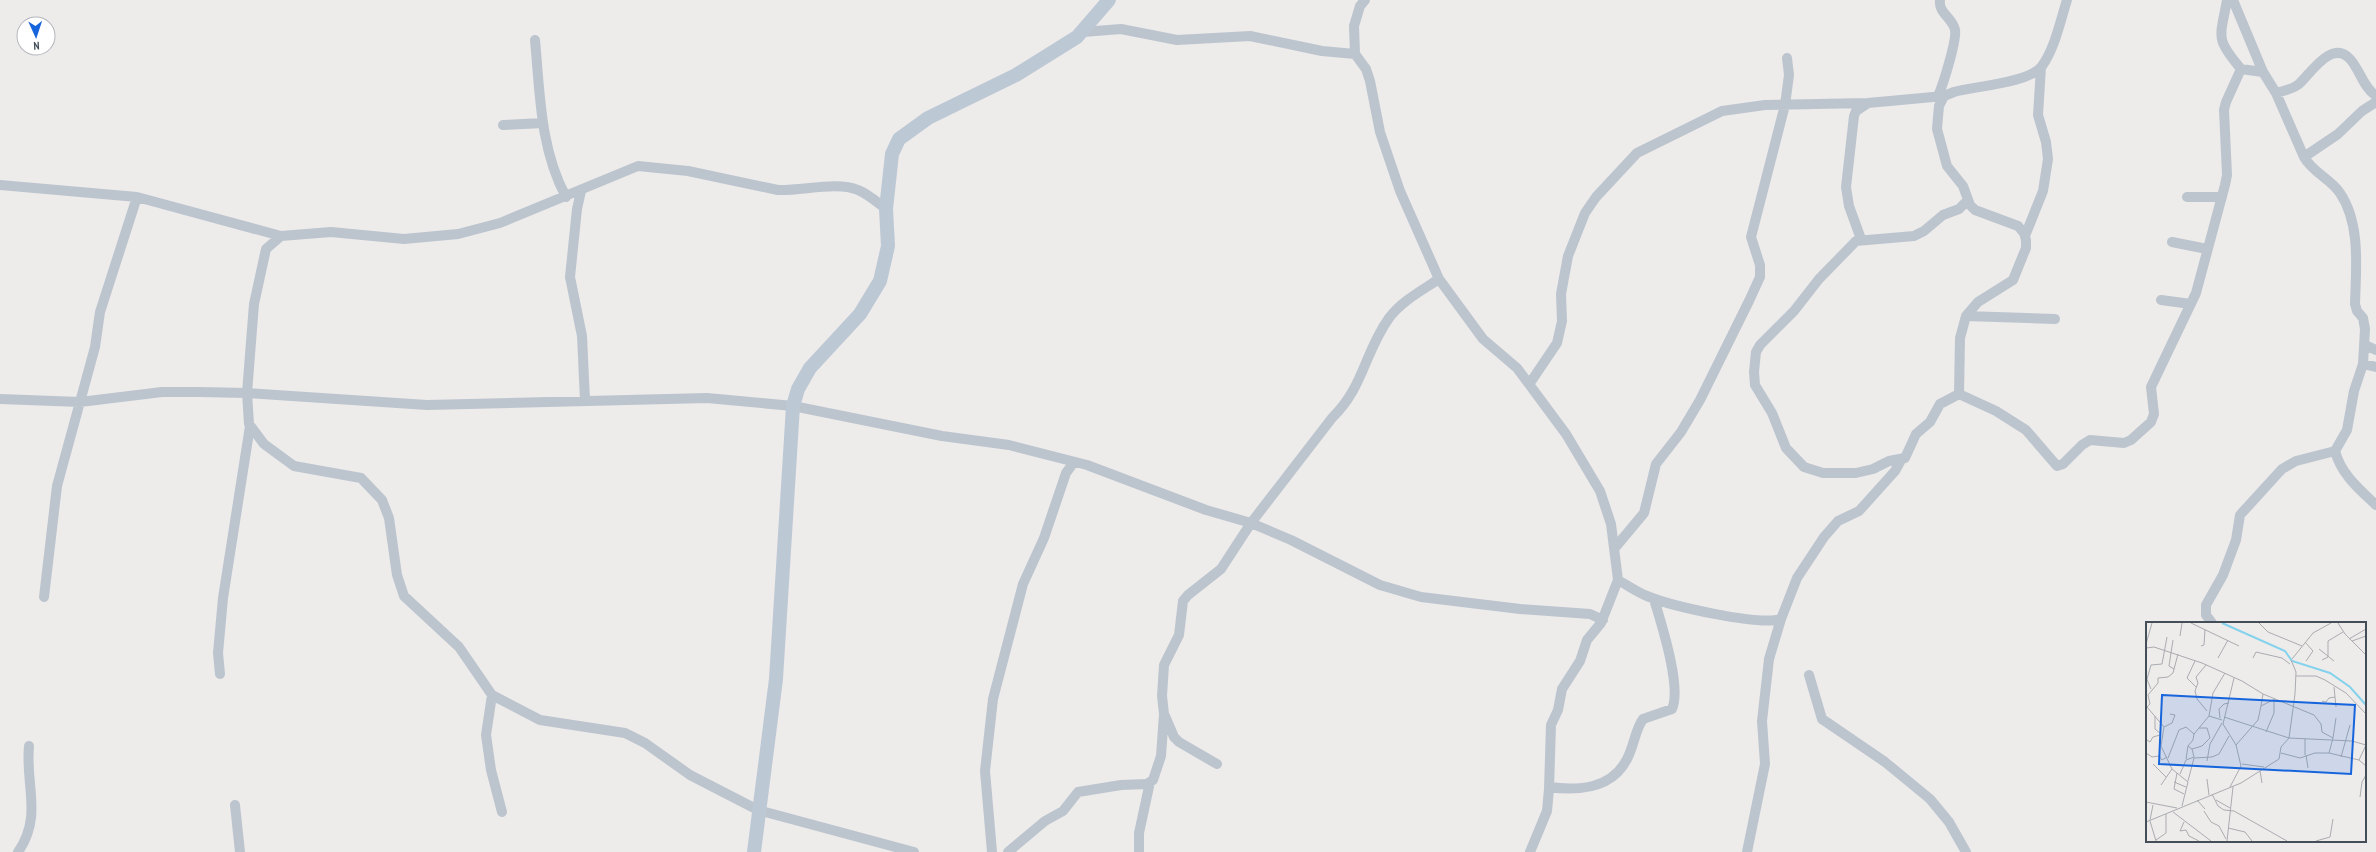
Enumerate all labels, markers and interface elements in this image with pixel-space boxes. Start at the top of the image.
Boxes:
north arrow [16,16,56,56]
text: N [33,39,40,53]
inset map [2146,622,2366,842]

